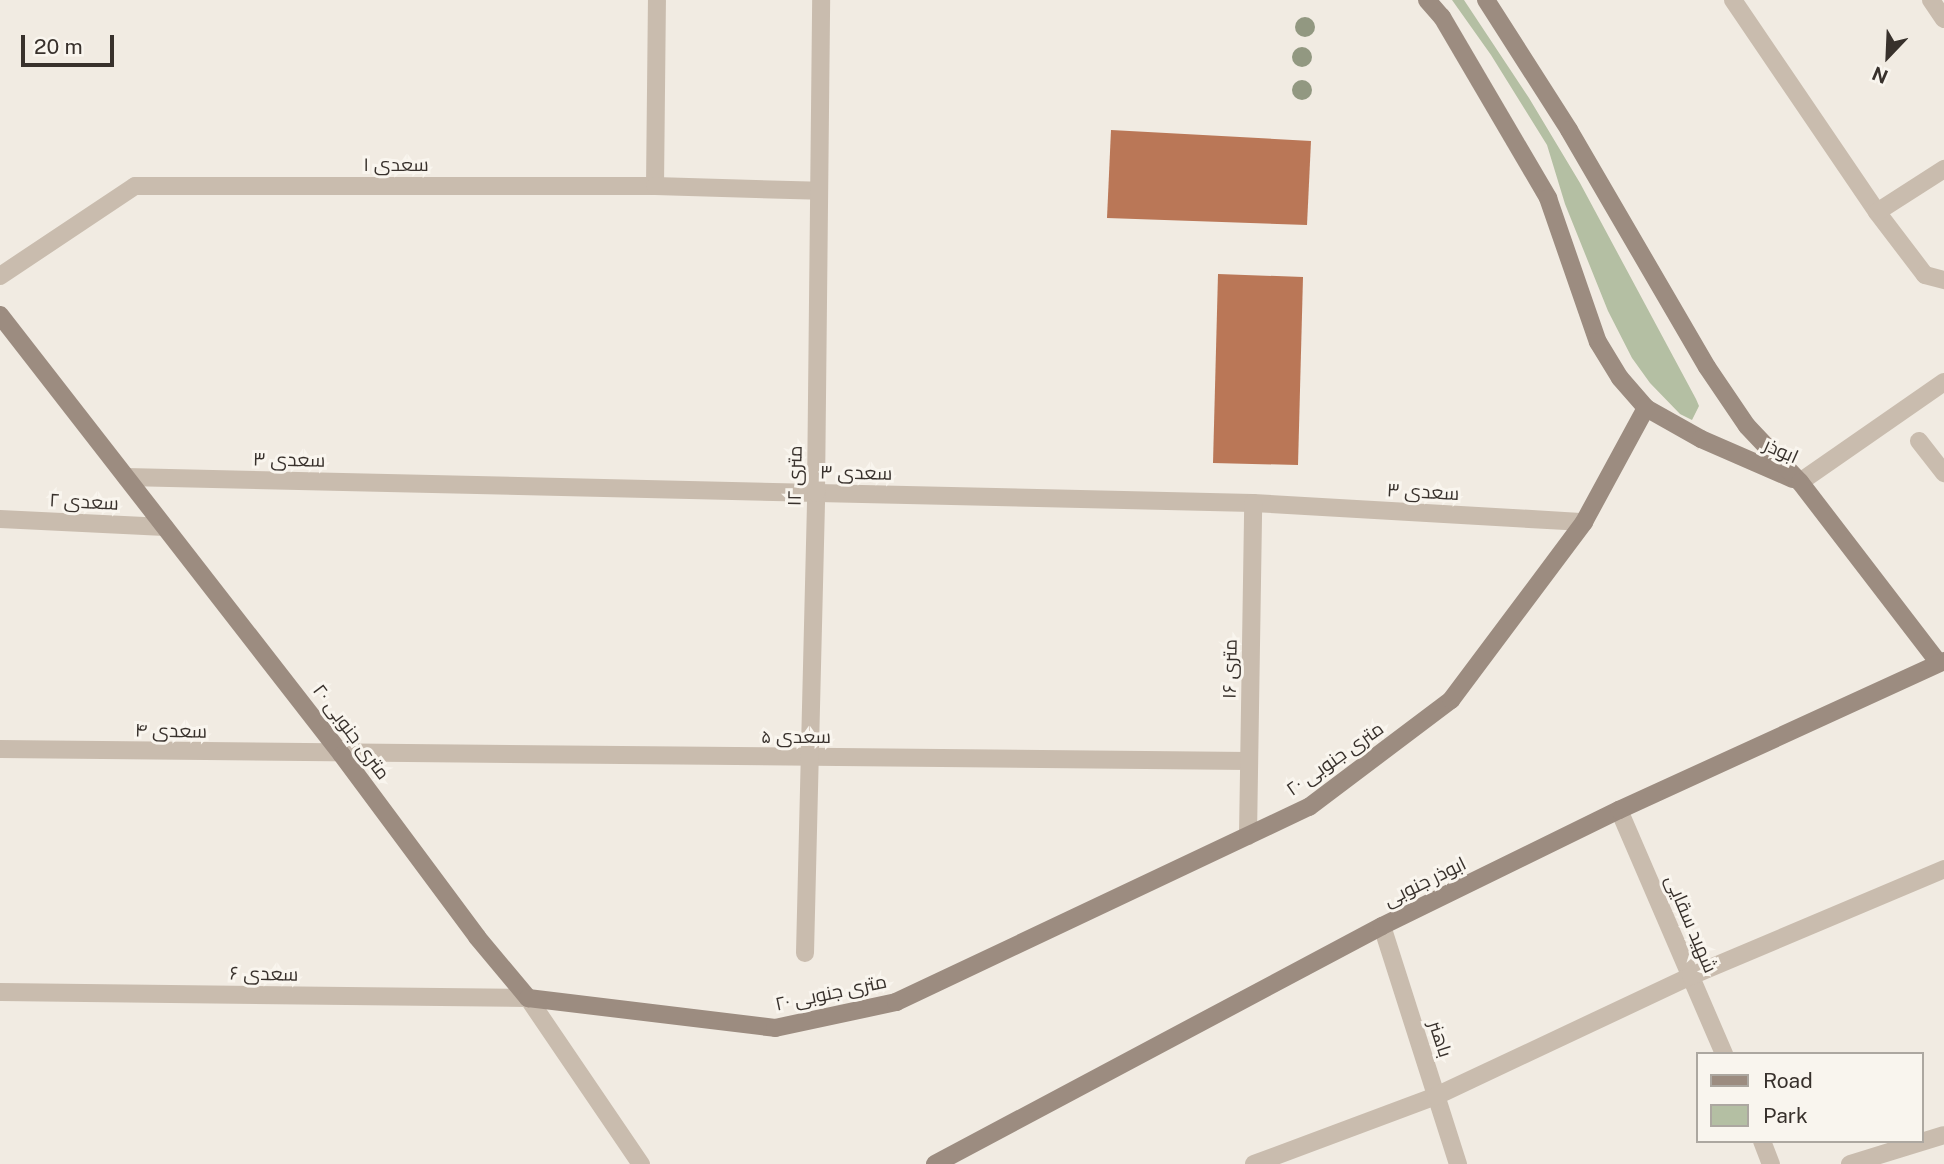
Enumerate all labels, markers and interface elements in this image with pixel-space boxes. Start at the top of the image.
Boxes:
scale bar [24,21,117,65]
north arrow [1853,21,1923,91]
text: 20 m [34,34,83,59]
text: N [1869,62,1891,88]
street label: سعدی ۱ [363,154,429,176]
street label: ابوذر [1760,433,1802,469]
street label: ۱۲ متری [783,445,807,507]
street label: سعدی ۳ [253,448,325,472]
street label: سعدی ۳ [820,461,892,485]
street label: سعدی ۳ [1386,479,1460,505]
street label: سعدی ۲ [49,489,119,515]
street label: ۱۶ متری [1218,639,1242,699]
street label: ۲۰ متری جنوبی [308,680,394,784]
street label: ۲۰ متری جنوبی [1282,717,1388,801]
street label: سعدی ۴ [135,719,207,743]
street label: سعدی ۵ [761,726,831,748]
street label: ابوذر جنوبی [1380,852,1470,912]
street label: شهید سقایی [1660,872,1722,976]
street label: سعدی ۶ [229,962,299,986]
street label: ۲۰ متری جنوبی [773,970,889,1016]
street label: باهنر [1423,1018,1457,1060]
legend [1696,1052,1923,1143]
text: Road [1763,1068,1813,1093]
text: Park [1763,1103,1808,1128]

